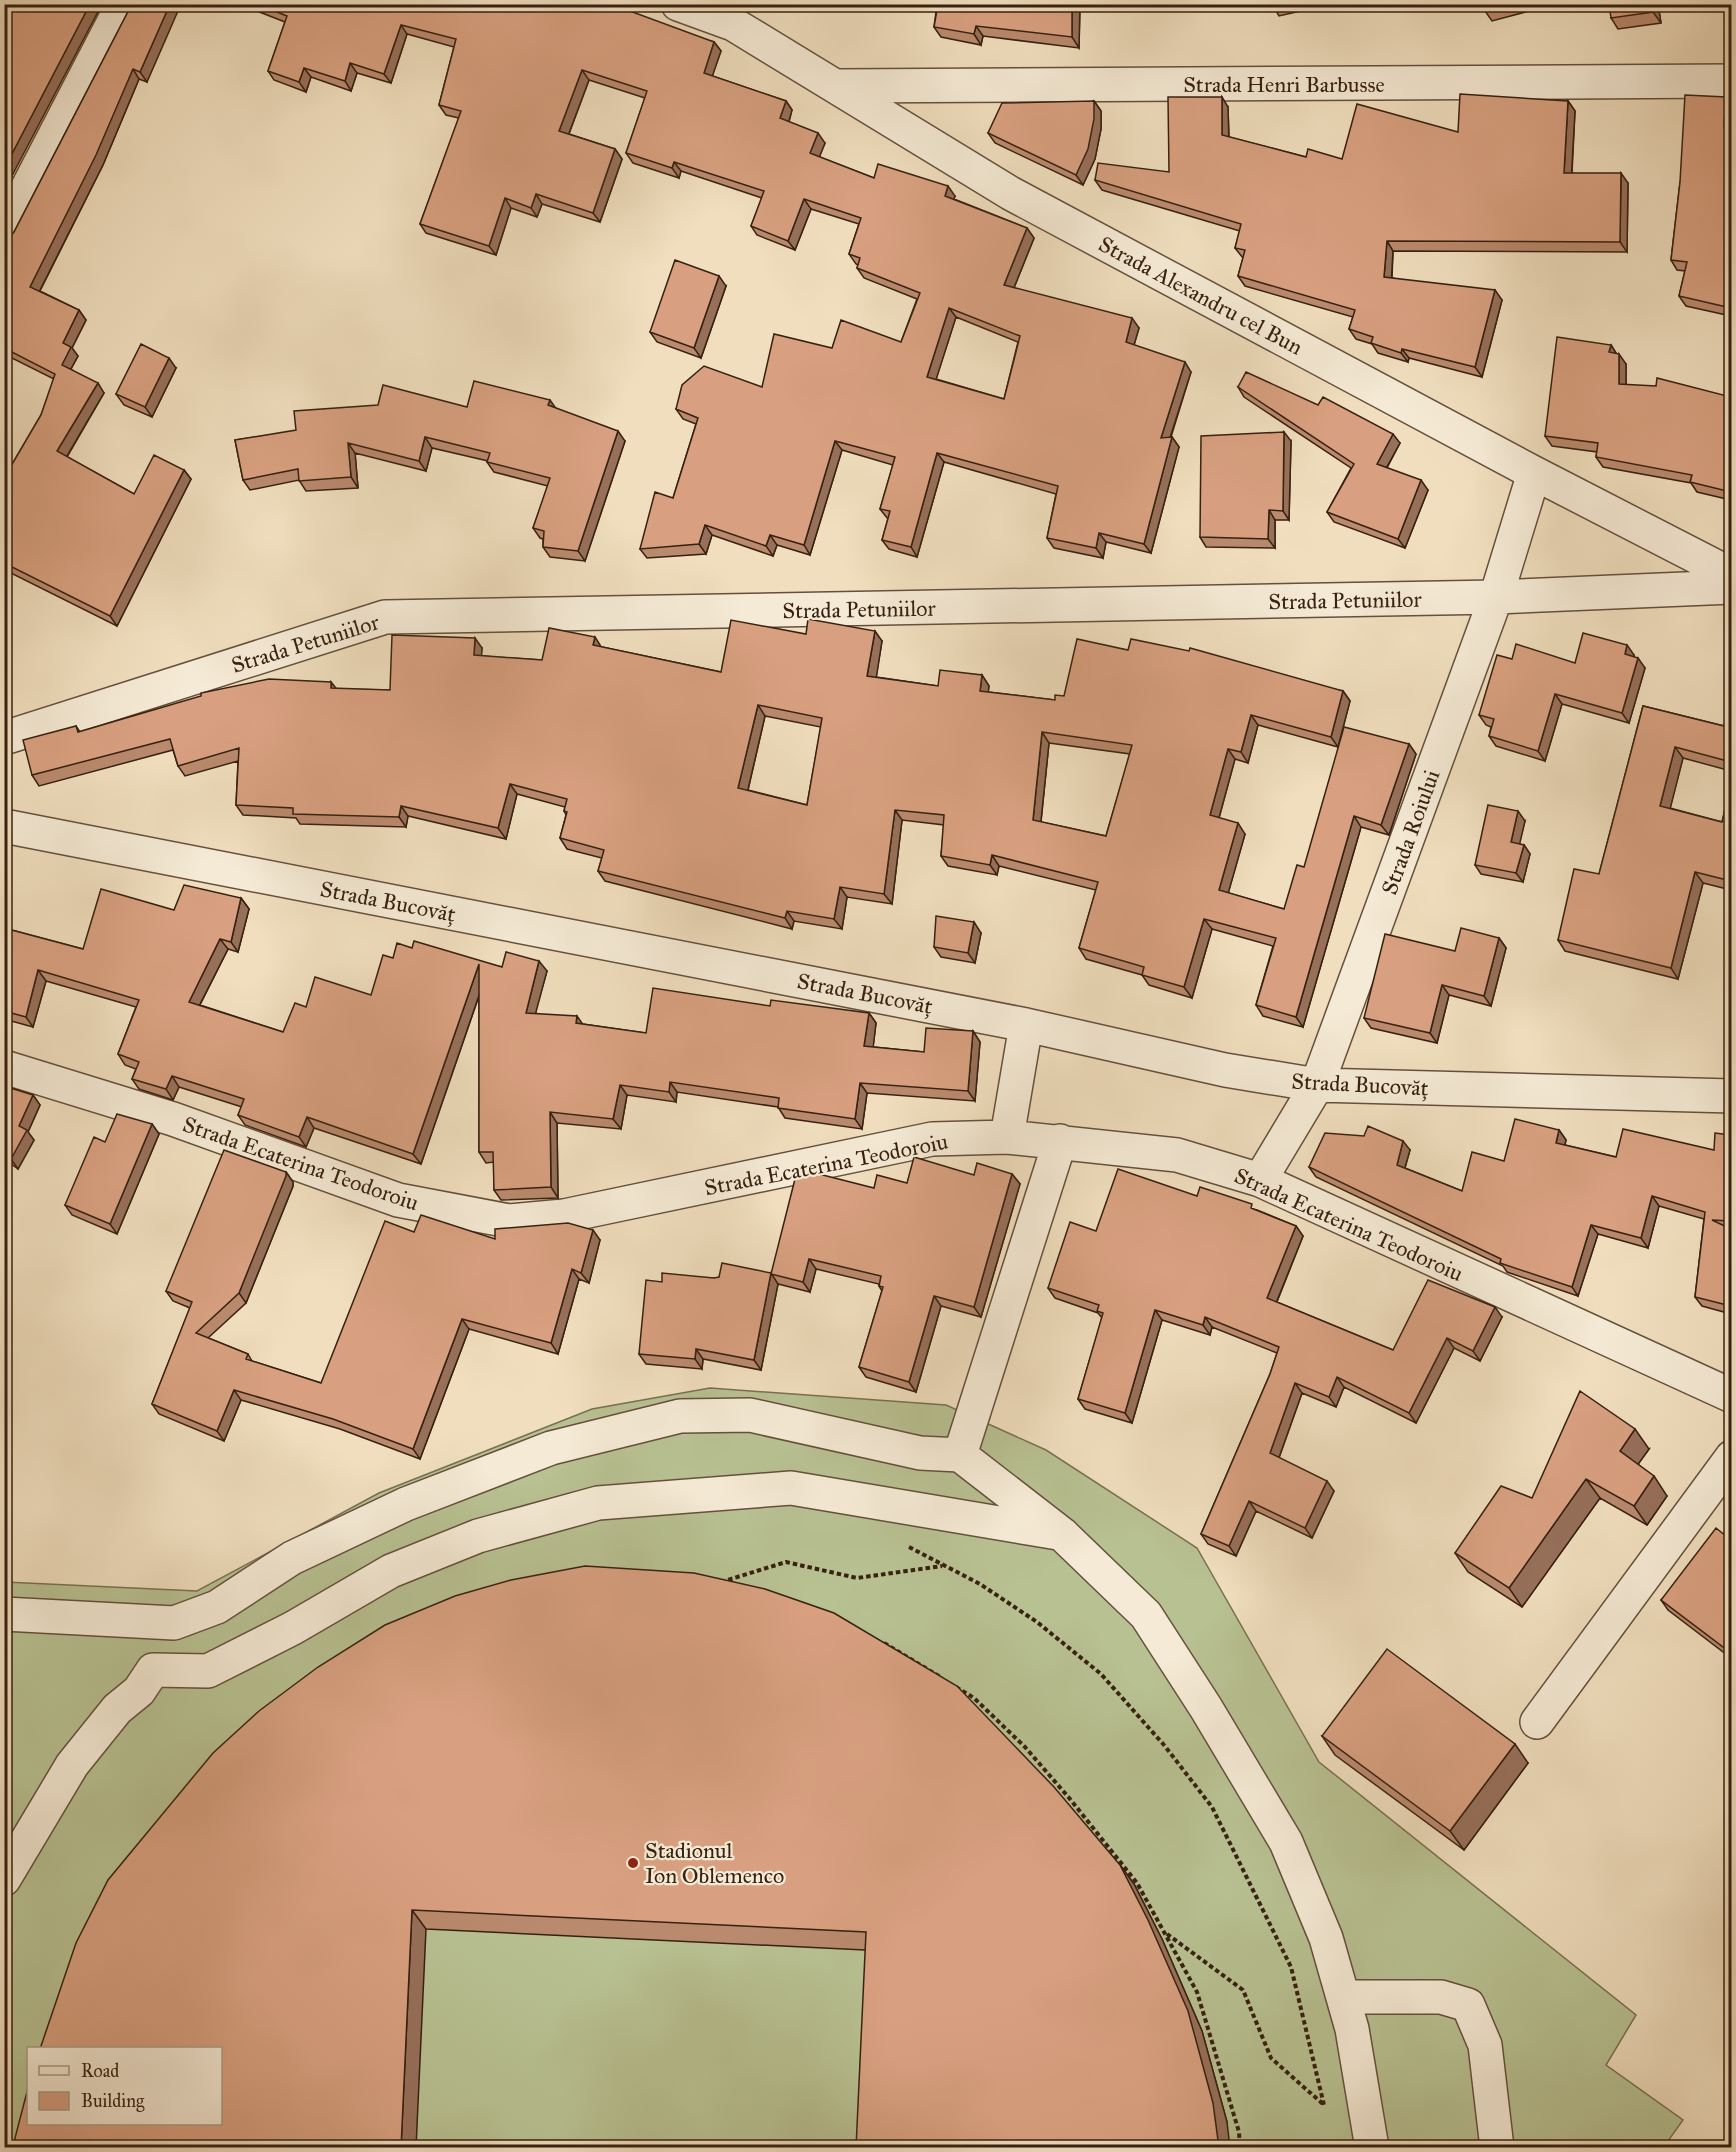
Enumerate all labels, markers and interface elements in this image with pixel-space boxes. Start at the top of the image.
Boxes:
street label: Strada Henri Barbusse [1183,71,1385,98]
street label: Strada Alexandru cel Bun [1094,230,1307,361]
street label: Strada Petuniilor [1268,586,1423,615]
street label: Strada Petuniilor [782,595,937,624]
street label: Strada Petuniilor [228,608,383,679]
street label: Strada Roiului [1375,766,1446,898]
street label: Strada Bucovăț [318,875,458,928]
street label: Strada Bucovăț [795,967,935,1020]
street label: Strada Bucovăț [1291,1067,1429,1102]
street label: Strada Ecaterina Teodoroiu [179,1110,423,1217]
street label: Strada Ecaterina Teodoroiu [702,1128,950,1201]
street label: Strada Ecaterina Teodoroiu [1230,1162,1468,1287]
place label: Stadionul Ion Oblemenco [645,1837,784,1889]
marker: Stadionul Ion Oblemenco [626,1856,640,1870]
legend [27,2047,222,2125]
text: Road [81,2060,119,2082]
text: Building [81,2090,145,2113]

